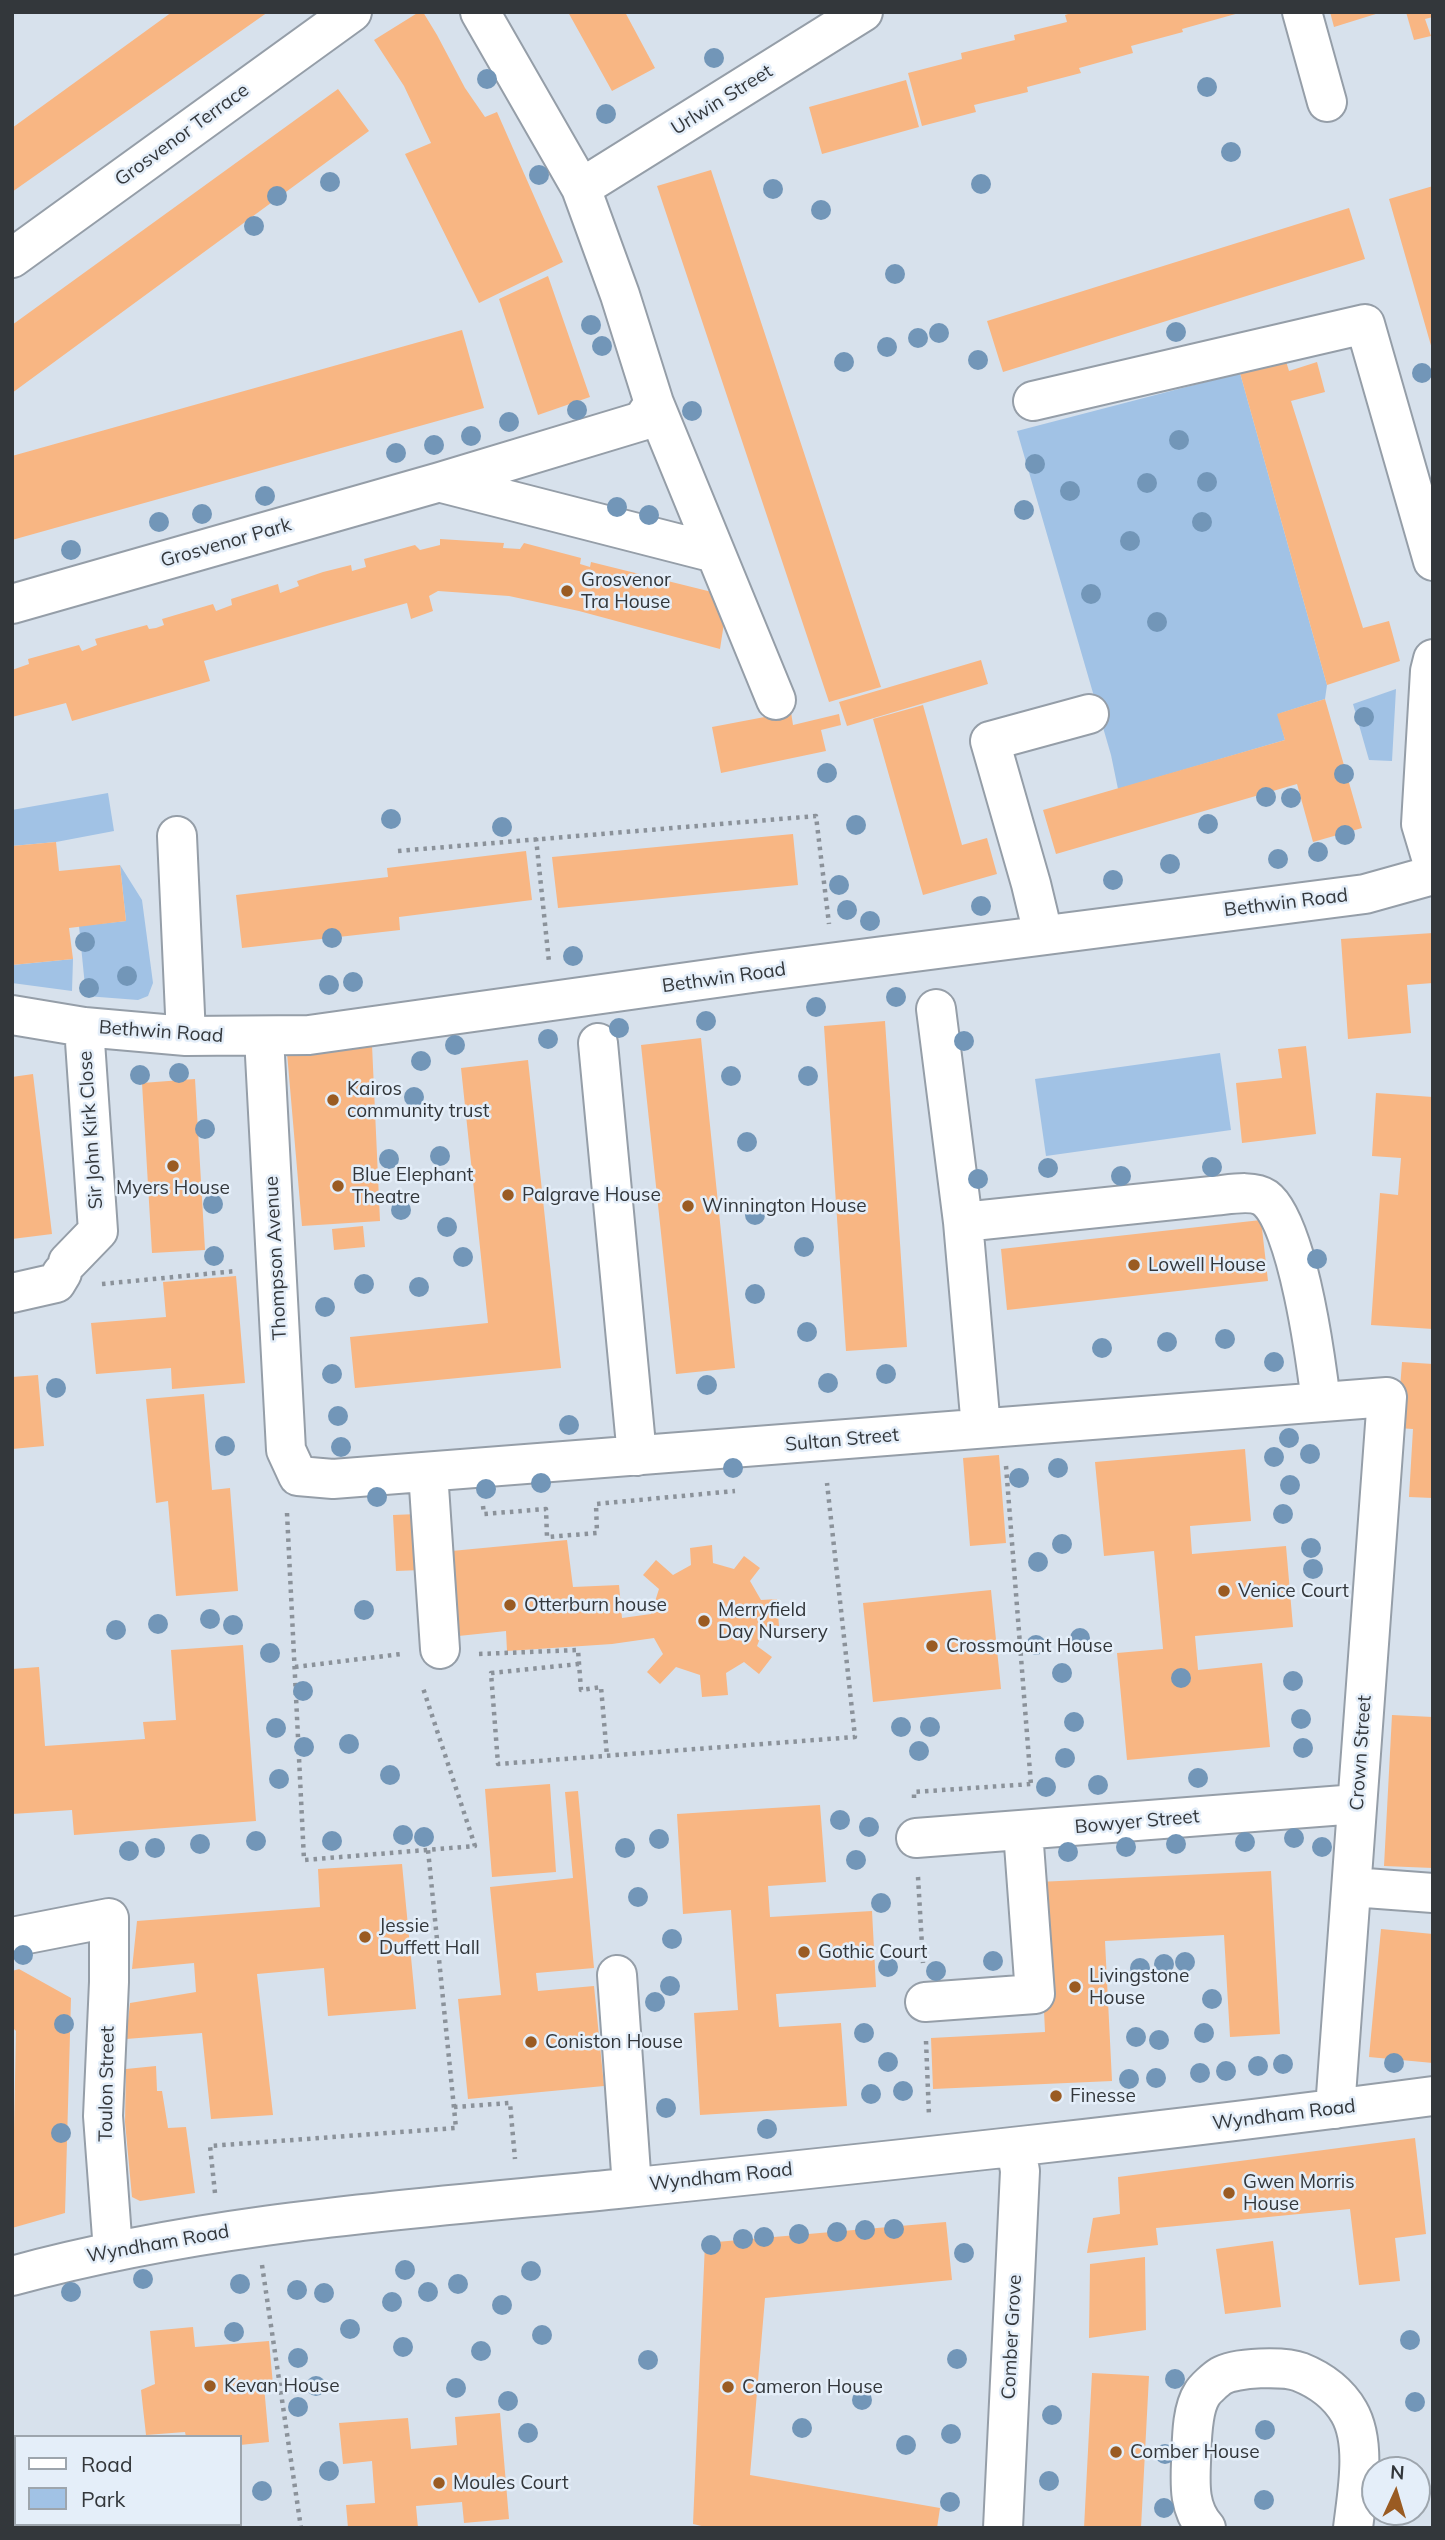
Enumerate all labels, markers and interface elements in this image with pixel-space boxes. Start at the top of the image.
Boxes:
street label: Urlwin Street [667,60,777,140]
street label: Grosvenor Terrace [111,79,253,191]
street label: Grosvenor Park [158,513,294,573]
place label: Grosvenor Tra House [581,569,671,613]
marker: Grosvenor Tra House [559,583,575,599]
street label: Bethwin Road [1223,884,1349,922]
street label: Bethwin Road [661,958,787,998]
street label: Bethwin Road [98,1016,224,1048]
street label: Sir John Kirk Close [74,1050,108,1210]
place label: Kairos community trust [347,1078,489,1122]
marker: Kairos community trust [325,1092,341,1108]
marker: Myers House [165,1158,181,1174]
place label: Blue Elephant Theatre [352,1164,473,1208]
street label: Thompson Avenue [260,1175,292,1341]
place label: Myers House [116,1177,230,1199]
marker: Blue Elephant Theatre [330,1178,346,1194]
place label: Palgrave House [522,1184,661,1206]
marker: Palgrave House [500,1187,516,1203]
place label: Winnington House [702,1195,867,1217]
marker: Winnington House [680,1198,696,1214]
place label: Lowell House [1148,1254,1266,1276]
marker: Lowell House [1126,1257,1142,1273]
street label: Sultan Street [784,1424,900,1456]
place label: Venice Court [1238,1580,1349,1602]
marker: Venice Court [1216,1583,1232,1599]
place label: Otterburn house [524,1594,667,1616]
marker: Otterburn house [502,1597,518,1613]
place label: Merryfield Day Nursery [718,1599,828,1643]
marker: Merryfield Day Nursery [696,1613,712,1629]
place label: Crossmount House [946,1635,1113,1657]
marker: Crossmount House [924,1638,940,1654]
street label: Crown Street [1346,1695,1376,1811]
street label: Bowyer Street [1074,1805,1200,1839]
place label: Jessie Duffett Hall [379,1915,480,1959]
marker: Jessie Duffett Hall [357,1929,373,1945]
place label: Gothic Court [818,1941,928,1963]
marker: Gothic Court [796,1944,812,1960]
place label: Livingstone House [1089,1965,1189,2009]
marker: Livingstone House [1067,1979,1083,1995]
street label: Toulon Street [95,2026,119,2142]
place label: Coniston House [545,2031,683,2053]
marker: Coniston House [523,2034,539,2050]
place label: Finesse [1070,2085,1136,2107]
marker: Finesse [1048,2088,1064,2104]
street label: Wyndham Road [1211,2095,1357,2135]
street label: Wyndham Road [648,2158,794,2196]
place label: Gwen Morris House [1243,2171,1355,2215]
marker: Gwen Morris House [1221,2185,1237,2201]
street label: Wyndham Road [85,2220,231,2268]
street label: Comber Grove [997,2274,1027,2400]
place label: Kevan House [224,2375,340,2397]
place label: Cameron House [742,2376,883,2398]
marker: Kevan House [202,2378,218,2394]
marker: Cameron House [720,2379,736,2395]
legend [14,2435,242,2526]
place label: Comber House [1130,2441,1260,2463]
marker: Comber House [1108,2444,1124,2460]
text: Road [81,2451,132,2477]
north arrow [1361,2456,1431,2526]
text: N [1389,2460,1405,2485]
place label: Moules Court [453,2472,569,2494]
marker: Moules Court [431,2475,447,2491]
text: Park [81,2486,125,2512]

